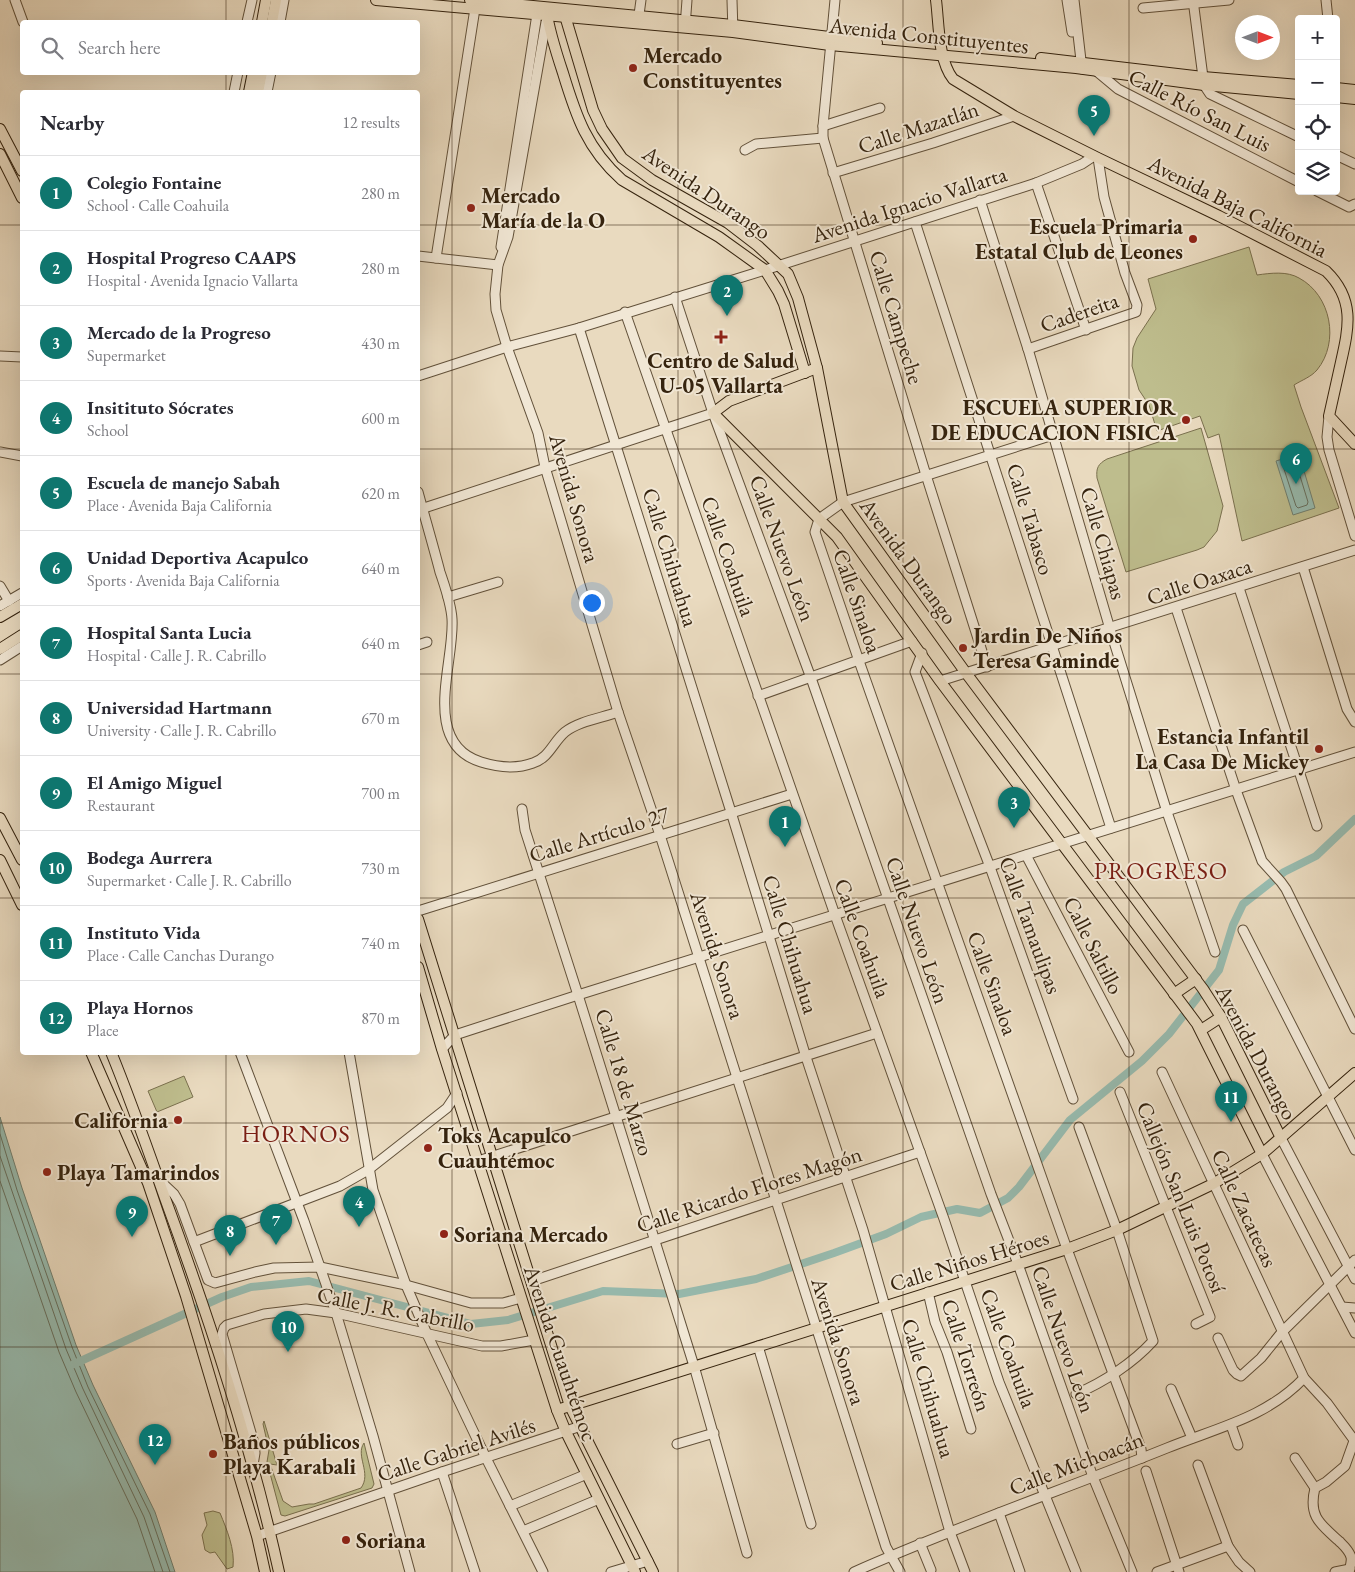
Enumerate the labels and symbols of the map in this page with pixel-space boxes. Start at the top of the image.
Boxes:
street label: Avenida Constituyentes [827,10,1030,60]
north arrow [1235,15,1280,60]
place label: Mercado Constituyentes [643,41,782,95]
marker: Mercado Constituyentes [627,62,639,74]
street label: Calle Río San Luis [1124,62,1276,159]
street label: Calle Mazatlán [854,94,983,161]
pin: 5 [1078,95,1110,136]
street label: Avenida Durango [636,138,777,246]
street label: Avenida Baja California [1142,148,1333,264]
street label: Avenida Ignacio Vallarta [807,159,1011,250]
place label: Mercado María de la O [481,181,605,235]
marker: Mercado María de la O [465,202,477,214]
place label: Escuela Primaria Estatal Club de Leones [975,212,1183,266]
marker: Escuela Primaria Estatal Club de Leones [1187,233,1199,245]
street label: Calle Campeche [862,247,931,388]
pin: 2 [711,275,743,316]
street label: Cadereita [1036,285,1122,339]
marker: Centro de Salud U-05 Vallarta [714,330,728,344]
place label: Centro de Salud U-05 Vallarta [647,346,795,400]
place label: ESCUELA SUPERIOR DE EDUCACION FISICA [931,393,1176,447]
marker: ESCUELA SUPERIOR DE EDUCACION FISICA [1180,414,1192,426]
street label: Avenida Sonora [542,430,607,566]
pin: 6 [1280,443,1312,484]
street label: Calle Tabasco [1000,460,1061,579]
street label: Calle Nuevo León [743,471,823,626]
street label: Calle Chiapas [1074,483,1133,603]
street label: Calle Chihuahua [636,484,705,630]
street label: Calle Coahuila [694,492,763,620]
street label: Avenida Durango [852,492,964,630]
street label: Calle Sinaloa [826,545,889,657]
street label: Calle Oaxaca [1143,551,1256,612]
your location [579,590,605,616]
place label: Jardin De Niños Teresa Gaminde [971,621,1122,675]
marker: Jardin De Niños Teresa Gaminde [957,642,969,654]
place label: Estancia Infantil La Casa De Mickey [1135,722,1309,776]
marker: Estancia Infantil La Casa De Mickey [1313,743,1325,755]
pin: 3 [998,787,1030,828]
street label: Calle Artículo 27 [526,799,673,870]
pin: 1 [769,806,801,847]
street label: Calle Tamaulipas [992,852,1069,998]
street label: Calle Nuevo León [879,853,956,1008]
district label: PROGRESO [1094,855,1228,886]
street label: Calle Chihuahua [756,871,825,1017]
street label: Calle Coahuila [827,874,898,1002]
street label: Avenida Sonora [683,887,752,1023]
street label: Calle Saltillo [1057,891,1131,999]
street label: Calle Sinaloa [960,927,1025,1039]
street label: Avenida Durango [1208,979,1304,1125]
street label: Calle 18 de Marzo [588,1005,661,1159]
pin: 11 [1215,1081,1247,1122]
street label: Callejón San Luis Potosí [1130,1097,1233,1298]
place label: California [74,1106,168,1135]
marker: California [172,1114,184,1126]
district label: HORNOS [241,1118,351,1149]
place label: Toks Acapulco Cuauhtémoc [438,1121,571,1175]
street label: Calle Ricardo Flores Magón [633,1139,866,1240]
marker: Toks Acapulco Cuauhtémoc [422,1142,434,1154]
street label: Calle Zacatecas [1205,1144,1285,1272]
place label: Playa Tamarindos [57,1158,220,1187]
marker: Playa Tamarindos [41,1166,53,1178]
pin: 4 [343,1186,375,1227]
pin: 9 [116,1196,148,1237]
pin: 7 [260,1204,292,1245]
pin: 8 [214,1215,246,1256]
place label: Soriana Mercado [454,1220,608,1249]
street label: Calle Niños Héroes [886,1222,1052,1298]
marker: Soriana Mercado [438,1228,450,1240]
street label: Avenida Cuauhtémoc [517,1260,604,1445]
street label: Calle Nuevo León [1025,1262,1102,1417]
street label: Avenida Sonora [804,1273,873,1409]
street label: Calle J. R. Cabrillo [315,1280,477,1339]
street label: Calle Coahuila [973,1284,1044,1412]
street label: Calle Torreón [935,1295,998,1416]
pin: 10 [272,1311,304,1352]
street label: Calle Chihuahua [895,1315,962,1461]
street label: Calle Gabriel Avilés [373,1410,539,1489]
pin: 12 [139,1424,171,1465]
street label: Calle Michoacán [1005,1424,1148,1502]
place label: Baños públicos Playa Karabali [223,1427,360,1481]
marker: Baños públicos Playa Karabali [207,1448,219,1460]
place label: Soriana [356,1526,426,1555]
marker: Soriana [340,1534,352,1546]

